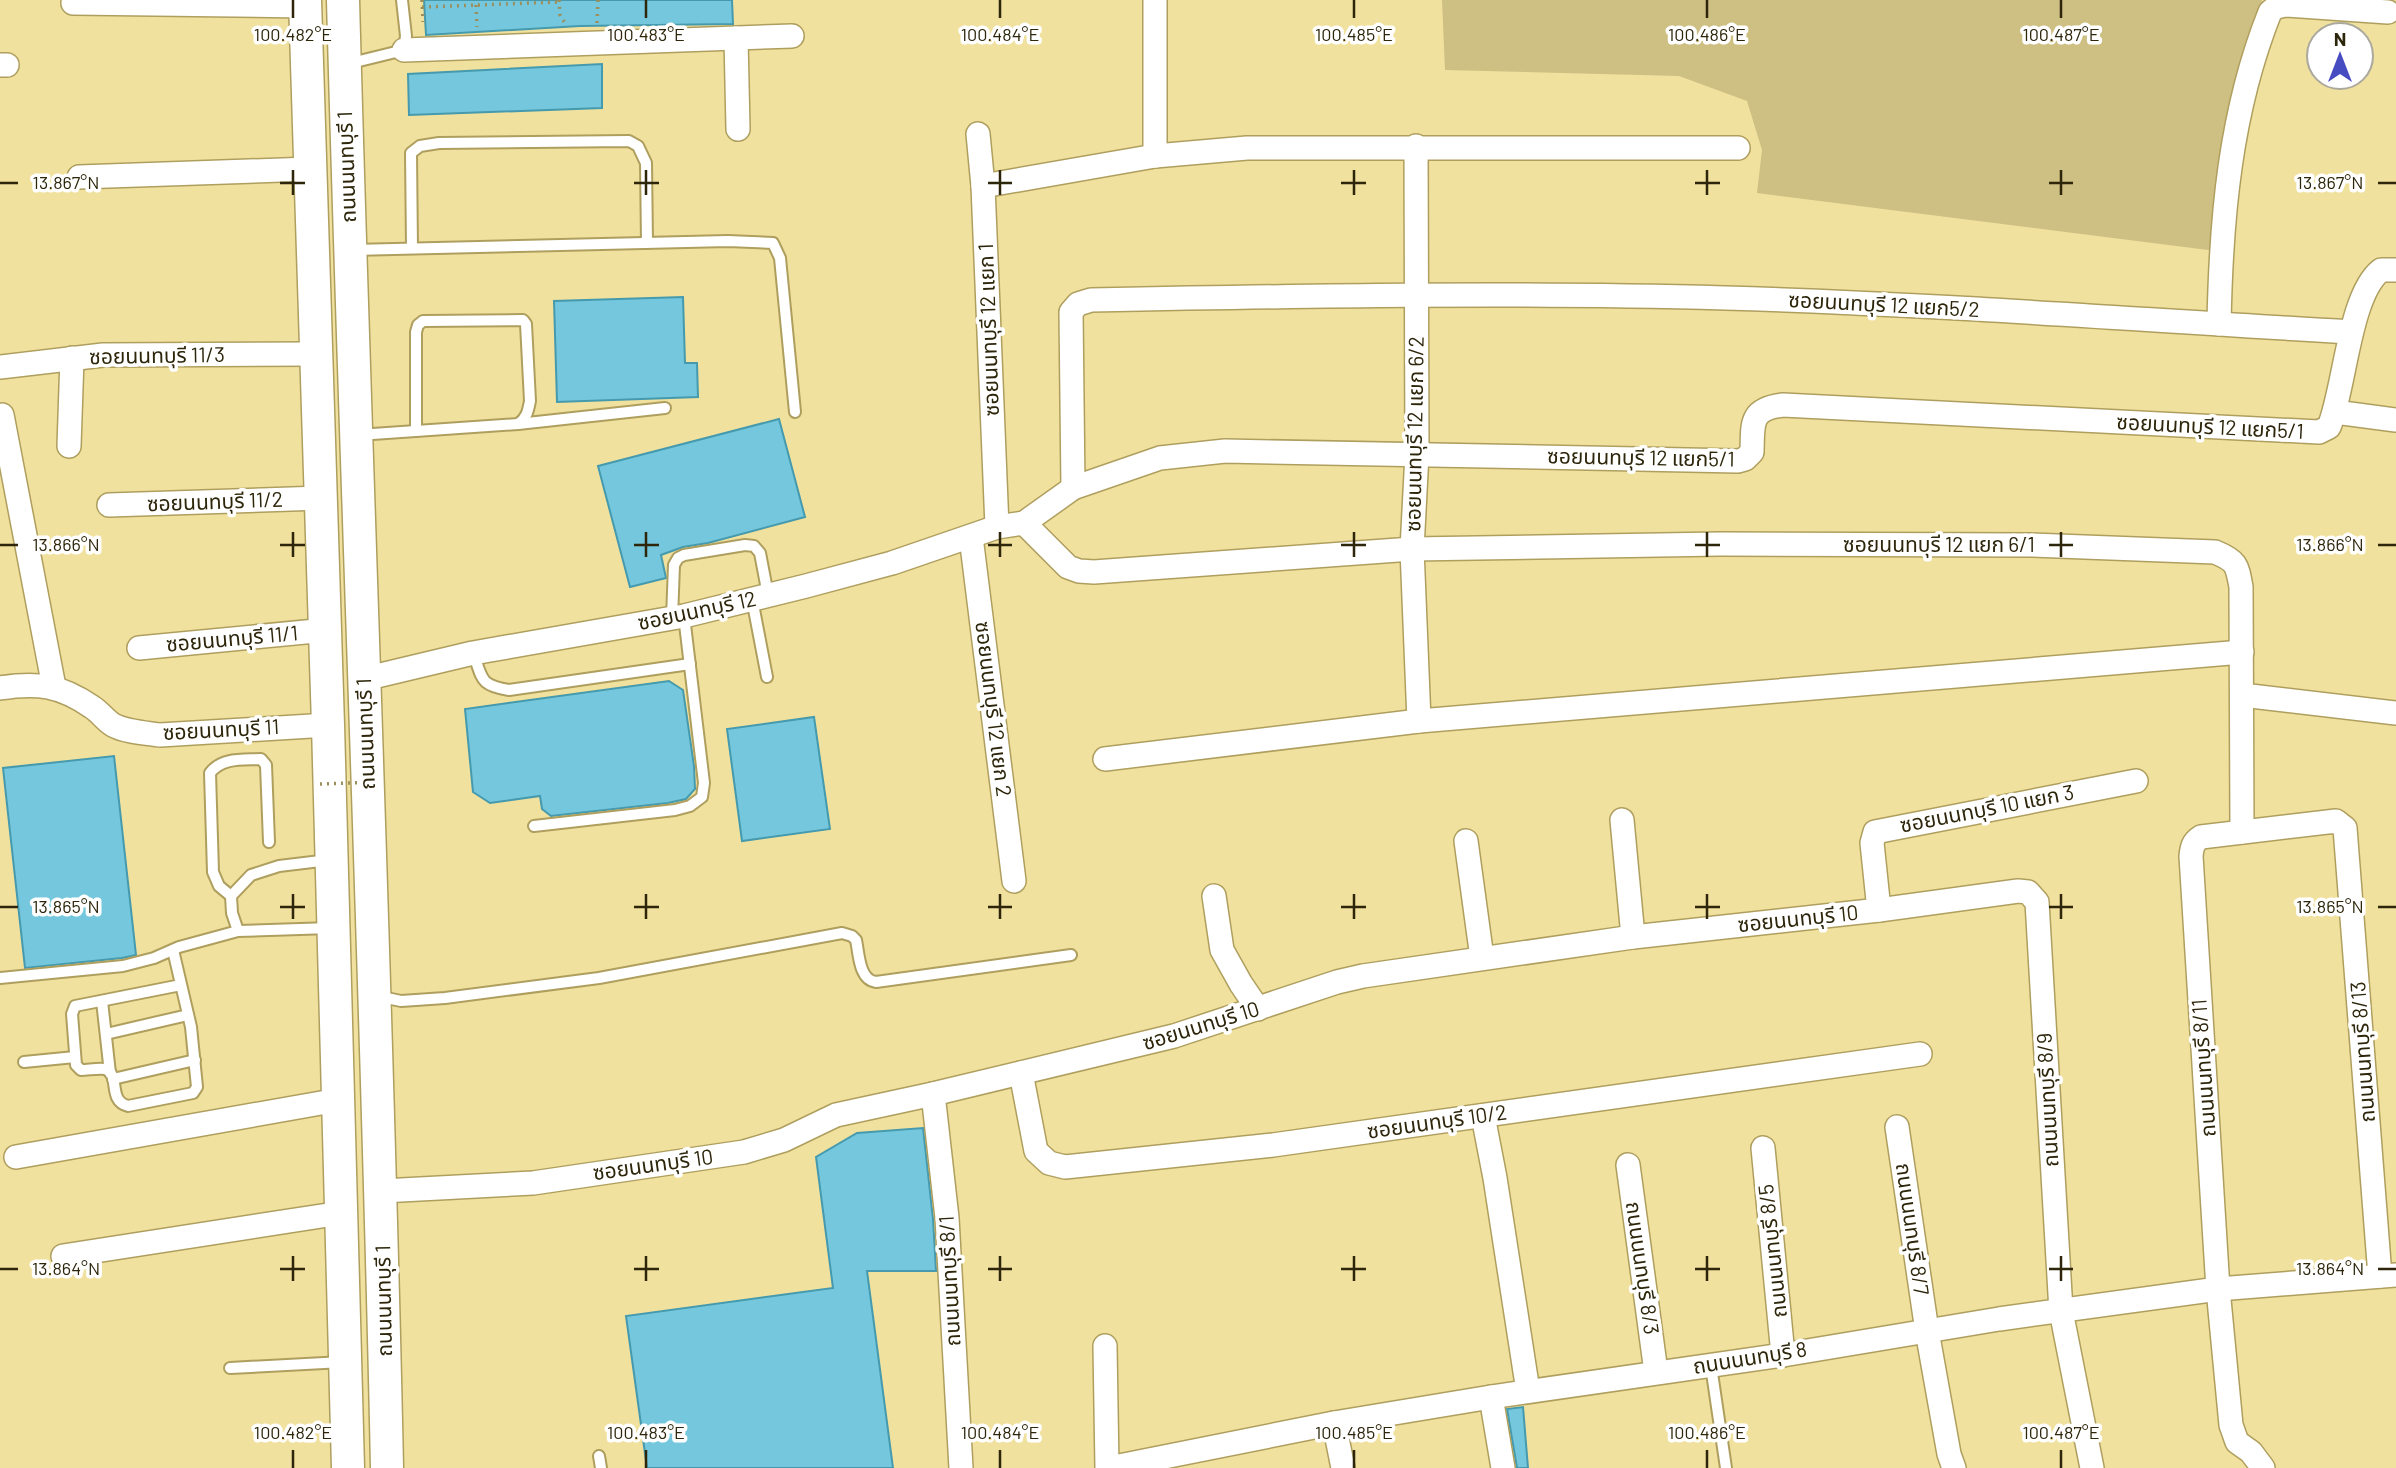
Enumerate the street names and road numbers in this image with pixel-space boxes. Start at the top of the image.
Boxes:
street label: ถนนนนทบุรี 1 [331,111,362,223]
street label: ซอยนนทบุรี 12 แยก 1 [972,243,1005,417]
street label: ซอยนนทบุรี 12 แยก5/2 [1788,286,1980,323]
street label: ซอยนนทบุรี 12 แยก 6/2 [1399,336,1430,532]
street label: ซอยนนทบุรี 11/3 [89,341,225,370]
street label: ซอยนนทบุรี 12 แยก5/1 [2116,408,2304,445]
street label: ซอยนนทบุรี 12 แยก5/1 [1547,442,1735,473]
street label: ซอยนนทบุรี 11/2 [146,486,284,517]
street label: ซอยนนทบุรี 12 แยก 6/1 [1843,531,2035,558]
street label: ซอยนนทบุรี 12 [635,585,759,636]
street label: ซอยนนทบุรี 11/1 [165,619,299,658]
street label: ซอยนนทบุรี 12 แยก 2 [969,620,1018,798]
street label: ถนนนนทบุรี 1 [350,678,381,790]
street label: ซอยนนทบุรี 11 [162,713,280,746]
street label: ซอยนนทบุรี 10 แยก 3 [1898,778,2076,839]
street label: ซอยนนทบุรี 10 [1736,899,1860,938]
street label: ถนนนนทบุรี 8/13 [2344,980,2381,1124]
street label: ซอยนนทบุรี 10 [1139,995,1263,1056]
street label: ถนนนนทบุรี 8/11 [2185,998,2222,1138]
street label: ถนนนนทบุรี 8/9 [2031,1032,2064,1168]
street label: ซอยนนทบุรี 10/2 [1365,1098,1508,1145]
street label: ซอยนนทบุรี 10 [591,1143,715,1186]
street label: ถนนนนทบุรี 8/7 [1890,1161,1935,1297]
street label: ถนนนนทบุรี 8/5 [1752,1183,1793,1319]
street label: ถนนนนทบุรี 8/3 [1620,1200,1665,1336]
street label: ถนนนนทบุรี 8/1 [933,1215,966,1347]
street label: ถนนนนทบุรี 1 [369,1245,398,1357]
street label: ถนนนนทบุรี 8 [1691,1335,1809,1380]

